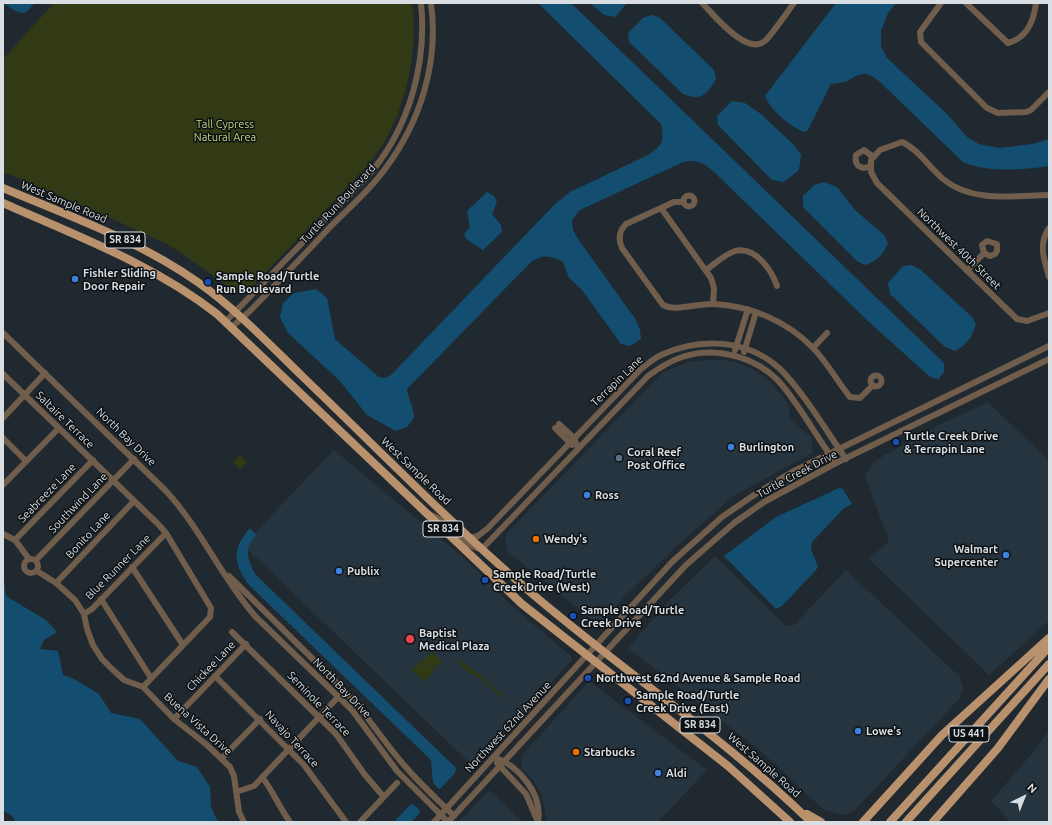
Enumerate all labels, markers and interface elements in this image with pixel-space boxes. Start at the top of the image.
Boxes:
park label: Tall Cypress Natural Area [194,117,256,143]
street label: Turtle Run Boulevard [298,161,378,247]
street label: West Sample Road [19,178,109,226]
street label: Northwest 40th Street [914,206,1004,292]
road number: SR 834 [105,232,145,248]
place label: Fishler Sliding Door Repair [83,266,156,292]
place label: Sample Road/Turtle Run Boulevard [216,269,319,295]
marker: Fishler Sliding Door Repair [70,274,80,284]
marker: Sample Road/Turtle Run Boulevard [203,277,213,287]
street label: Terrapin Lane [588,353,646,409]
street label: Saltaire Terrace [33,389,97,451]
street label: North Bay Drive [93,405,159,469]
place label: Turtle Creek Drive & Terrapin Lane [904,429,998,455]
street label: West Sample Road [378,434,454,508]
marker: Turtle Creek Drive & Terrapin Lane [891,437,901,447]
place label: Burlington [739,440,794,454]
marker: Burlington [726,442,736,452]
place label: Coral Reef Post Office [627,445,685,471]
street label: Turtle Creek Drive [755,447,839,501]
marker: Coral Reef Post Office [614,453,624,463]
street label: Seabreeze Lane [15,461,79,525]
street label: Southwind Lane [46,470,110,536]
place label: Ross [595,488,619,502]
marker: Ross [582,490,592,500]
street label: Bonito Lane [63,509,113,561]
road number: SR 834 [423,521,463,537]
street label: Blue Runner Lane [83,532,153,602]
place label: Wendy's [544,532,587,546]
marker: Wendy's [531,534,541,544]
place label: Walmart Supercenter [935,542,998,568]
marker: Walmart Supercenter [1001,550,1011,560]
place label: Publix [347,564,379,578]
marker: Publix [334,566,344,576]
place label: Sample Road/Turtle Creek Drive (West) [493,567,596,593]
marker: Sample Road/Turtle Creek Drive (West) [480,575,490,585]
place label: Sample Road/Turtle Creek Drive [581,603,684,629]
marker: Sample Road/Turtle Creek Drive [568,611,578,621]
place label: Baptist Medical Plaza [419,626,490,652]
marker: Baptist Medical Plaza [404,633,416,645]
street label: Chickee Lane [184,638,238,694]
street label: North Bay Drive [310,655,374,721]
street label: Seminole Terrace [285,669,353,739]
place label: Northwest 62nd Avenue & Sample Road [596,671,800,685]
marker: Northwest 62nd Avenue & Sample Road [583,673,593,683]
street label: Northwest 62nd Avenue [462,679,554,775]
place label: Sample Road/Turtle Creek Drive (East) [636,688,739,714]
street label: Buena Vista Drive [161,690,235,758]
marker: Sample Road/Turtle Creek Drive (East) [623,696,633,706]
street label: Navajo Terrace [262,708,322,770]
road number: SR 834 [680,717,720,733]
place label: Lowe's [866,724,901,738]
marker: Lowe's [853,726,863,736]
road number: US 441 [949,726,989,742]
street label: West Sample Road [725,730,803,800]
place label: Starbucks [584,745,635,759]
marker: Starbucks [571,747,581,757]
place label: Aldi [666,766,687,780]
marker: Aldi [653,768,663,778]
north arrow [1004,777,1044,817]
text: N [1025,781,1039,795]

